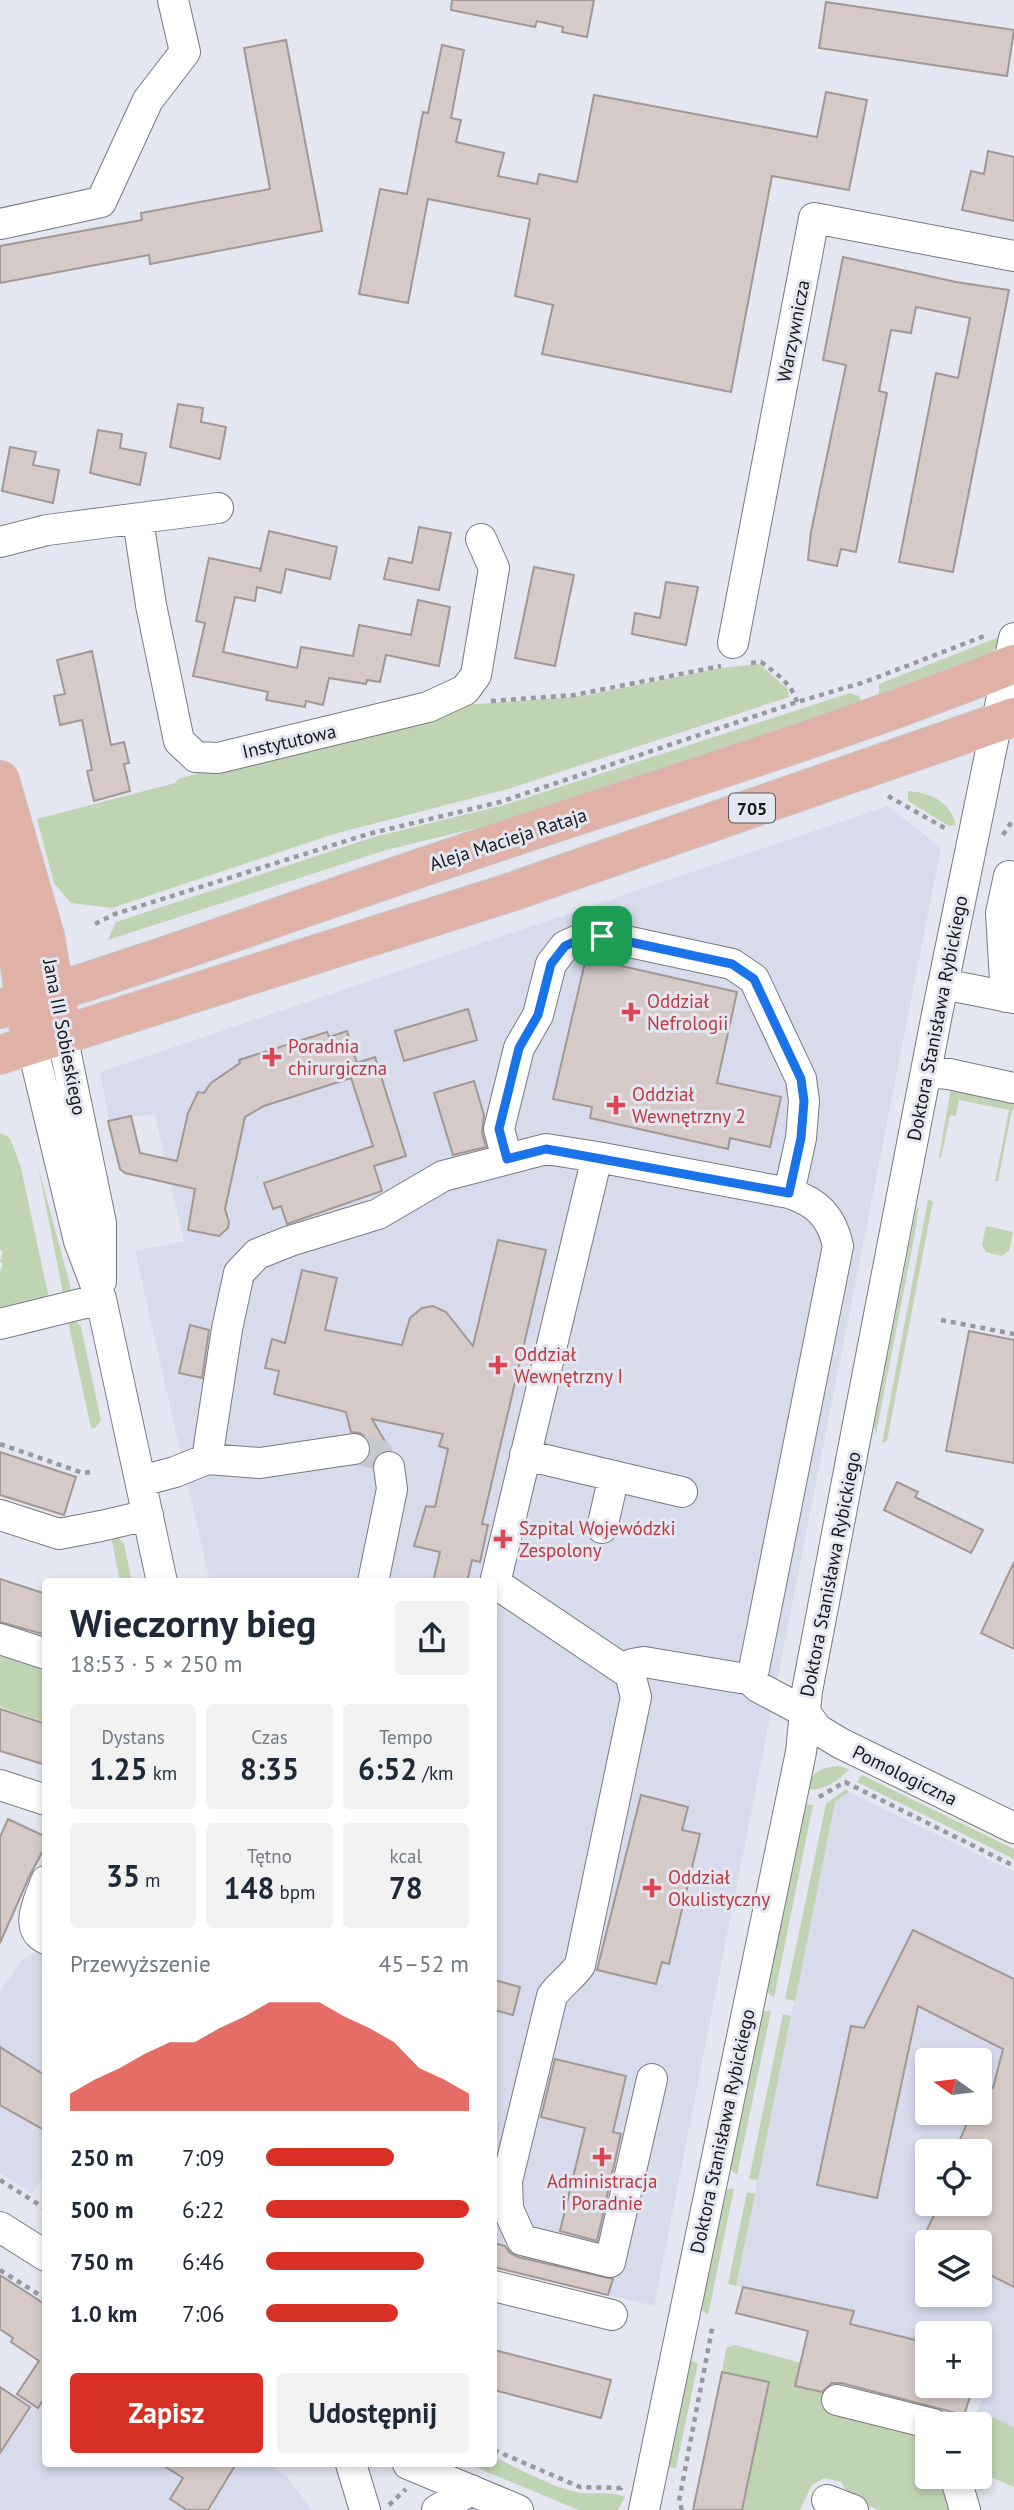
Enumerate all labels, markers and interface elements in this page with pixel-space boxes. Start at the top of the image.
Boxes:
street label: Warzywnicza [771,278,815,384]
street label: Instytutowa [240,719,338,763]
road number: 705 [729,794,775,822]
street label: Aleja Macieja Rataja [426,802,590,876]
street label: Doktora Stanisława Rybickiego [901,893,973,1143]
pin [572,906,632,966]
icon: arrive [583,917,621,955]
street label: Jana III Sobieskiego [38,956,92,1117]
place label: Oddział Nefrologii [647,989,728,1035]
marker: Oddział Nefrologii [621,1002,641,1022]
place label: Poradnia chirurgiczna [288,1034,387,1080]
marker: Poradnia chirurgiczna [262,1047,282,1067]
place label: Oddział Wewnętrzny 2 [632,1082,746,1128]
marker: Oddział Wewnętrzny 2 [606,1095,626,1115]
place label: Oddział Wewnętrzny I [514,1342,623,1388]
marker: Oddział Wewnętrzny I [488,1355,508,1375]
street label: Doktora Stanisława Rybickiego [794,1449,866,1699]
place label: Szpital Wojewódzki Zespolony [519,1516,676,1562]
marker: Szpital Wojewódzki Zespolony [493,1529,513,1549]
text: Wieczorny bieg [70,1598,316,1647]
button: share [395,1601,469,1675]
text: 18:53 · 5 × 250 m [70,1649,242,1678]
text: Dystans [102,1725,165,1749]
text: Czas [251,1725,288,1749]
text: Tempo [379,1725,433,1749]
street label: Pomologiczna [849,1739,961,1811]
text: 1.25 [89,1749,148,1788]
text: 8:35 [240,1749,299,1788]
text: 6:52 [358,1749,417,1788]
text: km [148,1761,177,1785]
text: /km [417,1761,454,1785]
text: Tętno [247,1844,292,1868]
text: kcal [390,1844,422,1868]
text: 35 [106,1856,140,1895]
place label: Oddział Okulistyczny [668,1865,770,1911]
text: m [140,1868,160,1892]
text: 148 [223,1868,274,1907]
text: 78 [389,1868,423,1907]
marker: Oddział Okulistyczny [642,1878,662,1898]
text: bpm [274,1880,316,1904]
text: Przewyższenie [70,1949,211,1978]
text: 45–52 m [379,1949,469,1978]
street label: Doktora Stanisława Rybickiego [684,2007,760,2255]
north arrow [915,2048,992,2124]
map controls [915,2048,992,2489]
button: locate [915,2139,992,2216]
text: 250 m [70,2143,133,2172]
text: 7:09 [182,2143,225,2172]
marker: Administracja i Poradnie [592,2147,612,2167]
place label: Administracja i Poradnie [547,2169,657,2215]
text: 500 m [70,2195,133,2224]
text: 6:22 [182,2195,225,2224]
button: layers [915,2230,992,2307]
text: 750 m [70,2247,133,2276]
text: 6:46 [182,2247,225,2276]
text: 1.0 km [70,2299,137,2328]
text: 7:06 [182,2299,225,2328]
button: + [915,2321,992,2398]
button: Zapisz [70,2373,263,2453]
button: Udostępnij [277,2373,469,2453]
button: − [915,2412,992,2489]

